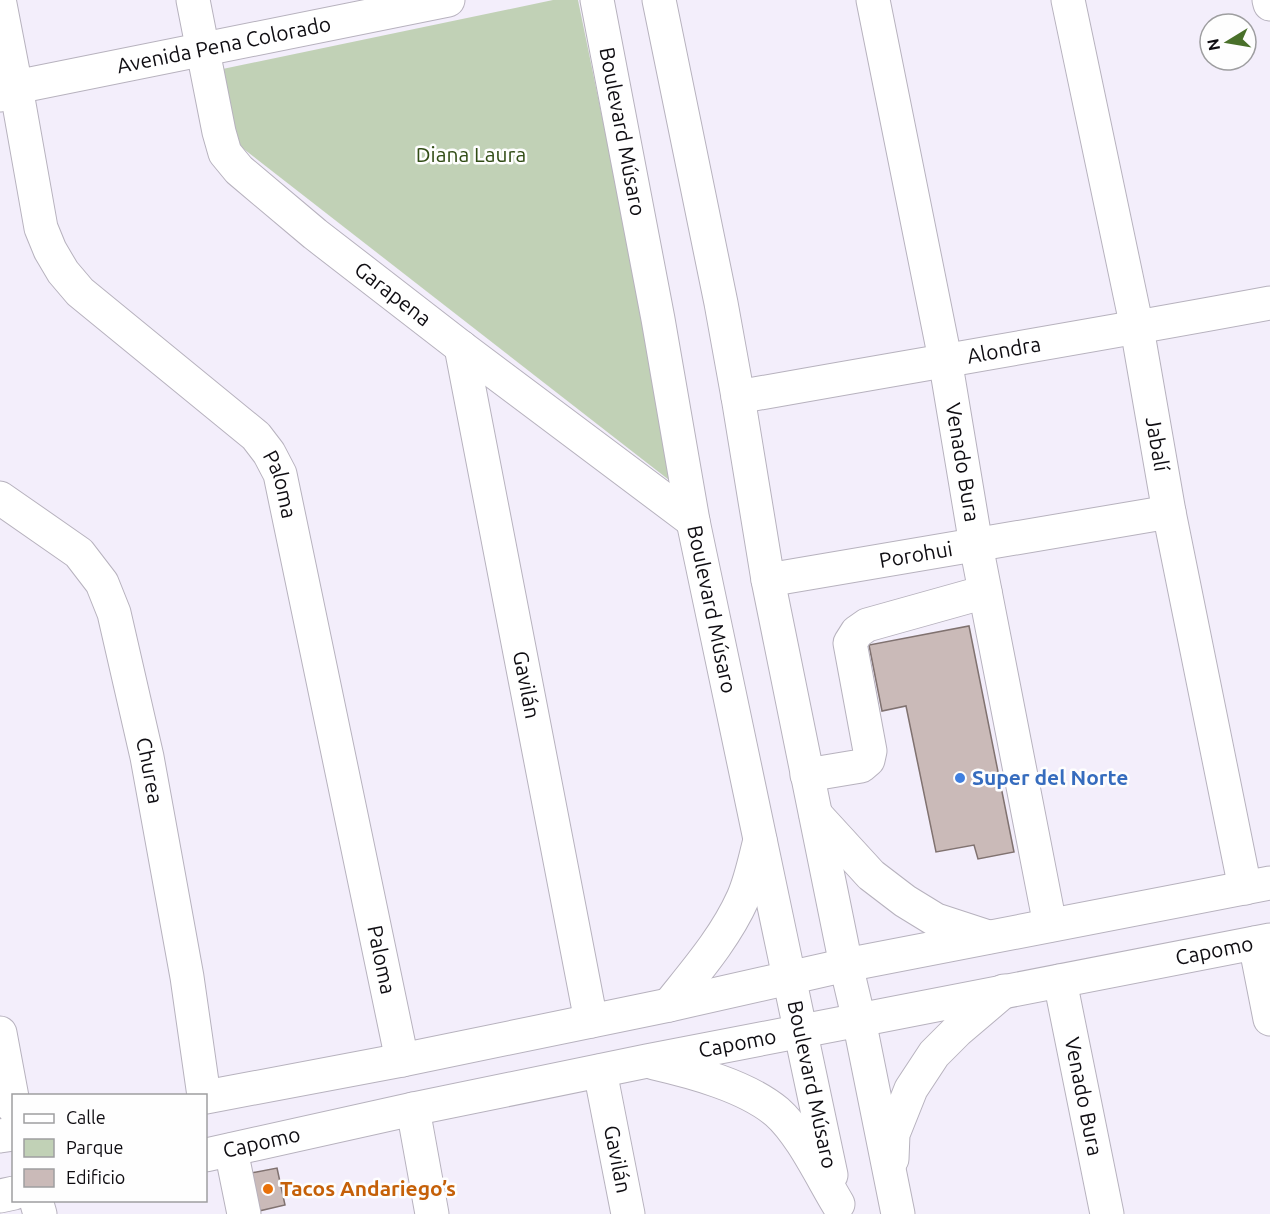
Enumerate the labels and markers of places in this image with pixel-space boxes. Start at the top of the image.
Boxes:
place label: Super del Norte [972,765,1128,789]
marker: Super del Norte [953,771,967,785]
place label: Tacos Andariego’s [280,1176,456,1200]
marker: Tacos Andariego’s [261,1182,275,1196]

